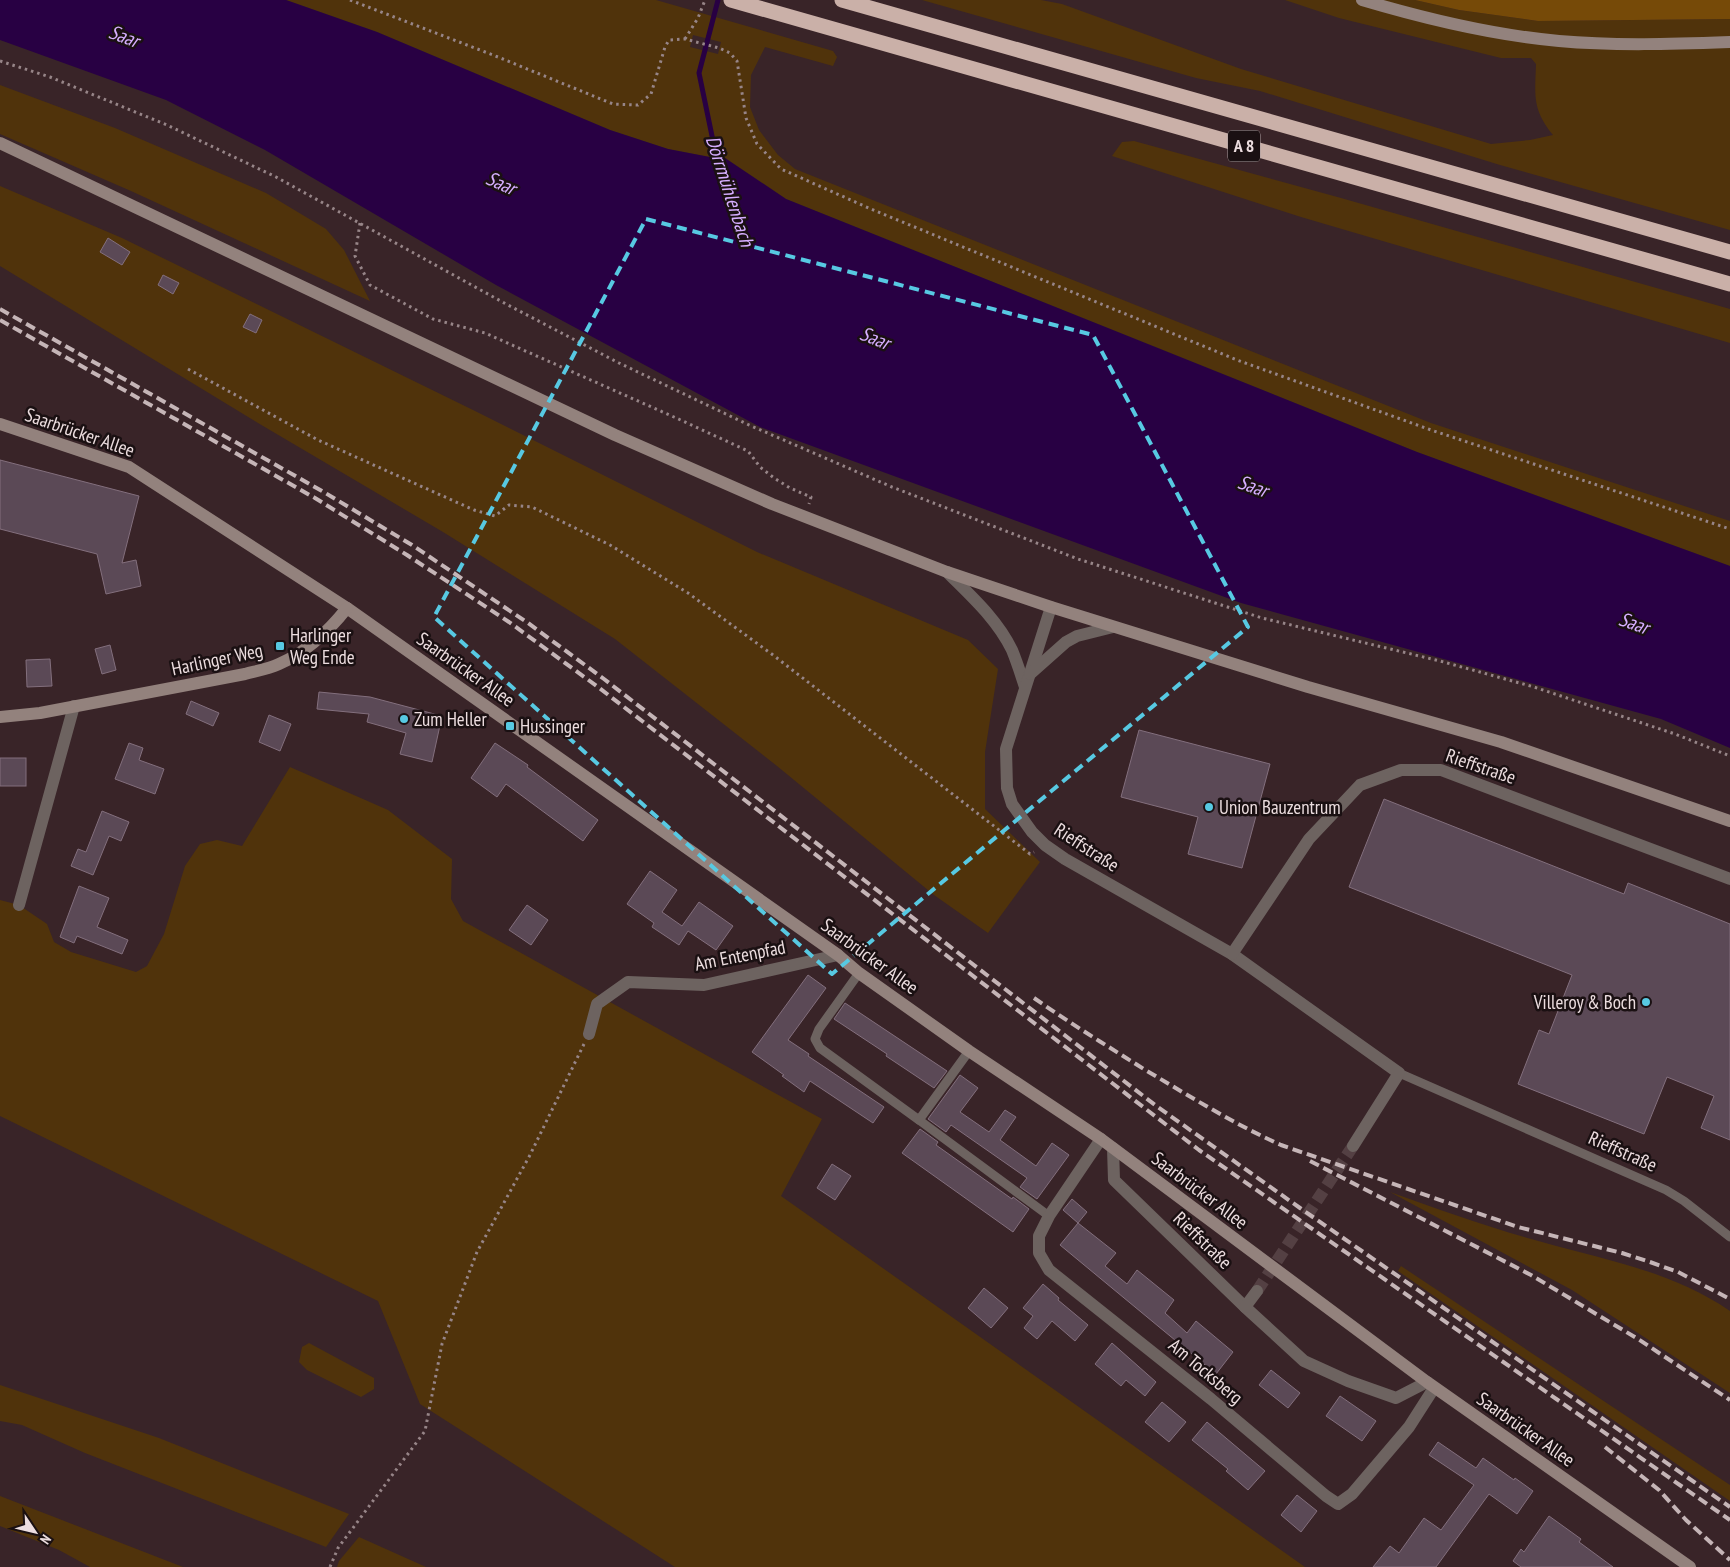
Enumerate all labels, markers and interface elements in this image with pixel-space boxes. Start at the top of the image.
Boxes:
water label: Saar [105,18,145,54]
road number: A 8 [1228,130,1260,162]
water label: Dörrmühlenbach [700,132,760,251]
water label: Saar [482,165,522,202]
water label: Saar [856,320,896,357]
street label: Saarbrücker Allee [22,402,138,462]
water label: Saar [1234,469,1274,504]
water label: Saar [1615,606,1655,641]
place label: Harlinger Weg Ende [290,623,355,669]
street label: Saarbrücker Allee [412,626,520,712]
street label: Harlinger Weg [169,638,265,680]
marker: Harlinger Weg Ende [274,640,286,652]
place label: Zum Heller [414,707,487,731]
marker: Zum Heller [398,713,410,725]
place label: Hussinger [520,714,586,738]
marker: Hussinger [504,720,516,732]
street label: Rieffstraße [1443,743,1519,789]
place label: Union Bauzentrum [1219,795,1341,819]
marker: Union Bauzentrum [1203,801,1215,813]
street label: Rieffstraße [1050,817,1124,877]
street label: Saarbrücker Allee [817,913,923,999]
street label: Am Entenpfad [693,934,787,976]
place label: Villeroy & Boch [1533,990,1636,1014]
marker: Villeroy & Boch [1640,996,1652,1008]
street label: Rieffstraße [1585,1125,1661,1177]
street label: Saarbrücker Allee [1147,1146,1253,1234]
street label: Rieffstraße [1169,1206,1237,1274]
street label: Am Tocksberg [1164,1333,1248,1409]
street label: Saarbrücker Allee [1472,1386,1580,1472]
north arrow [10,1507,60,1557]
text: N [36,1531,55,1548]

